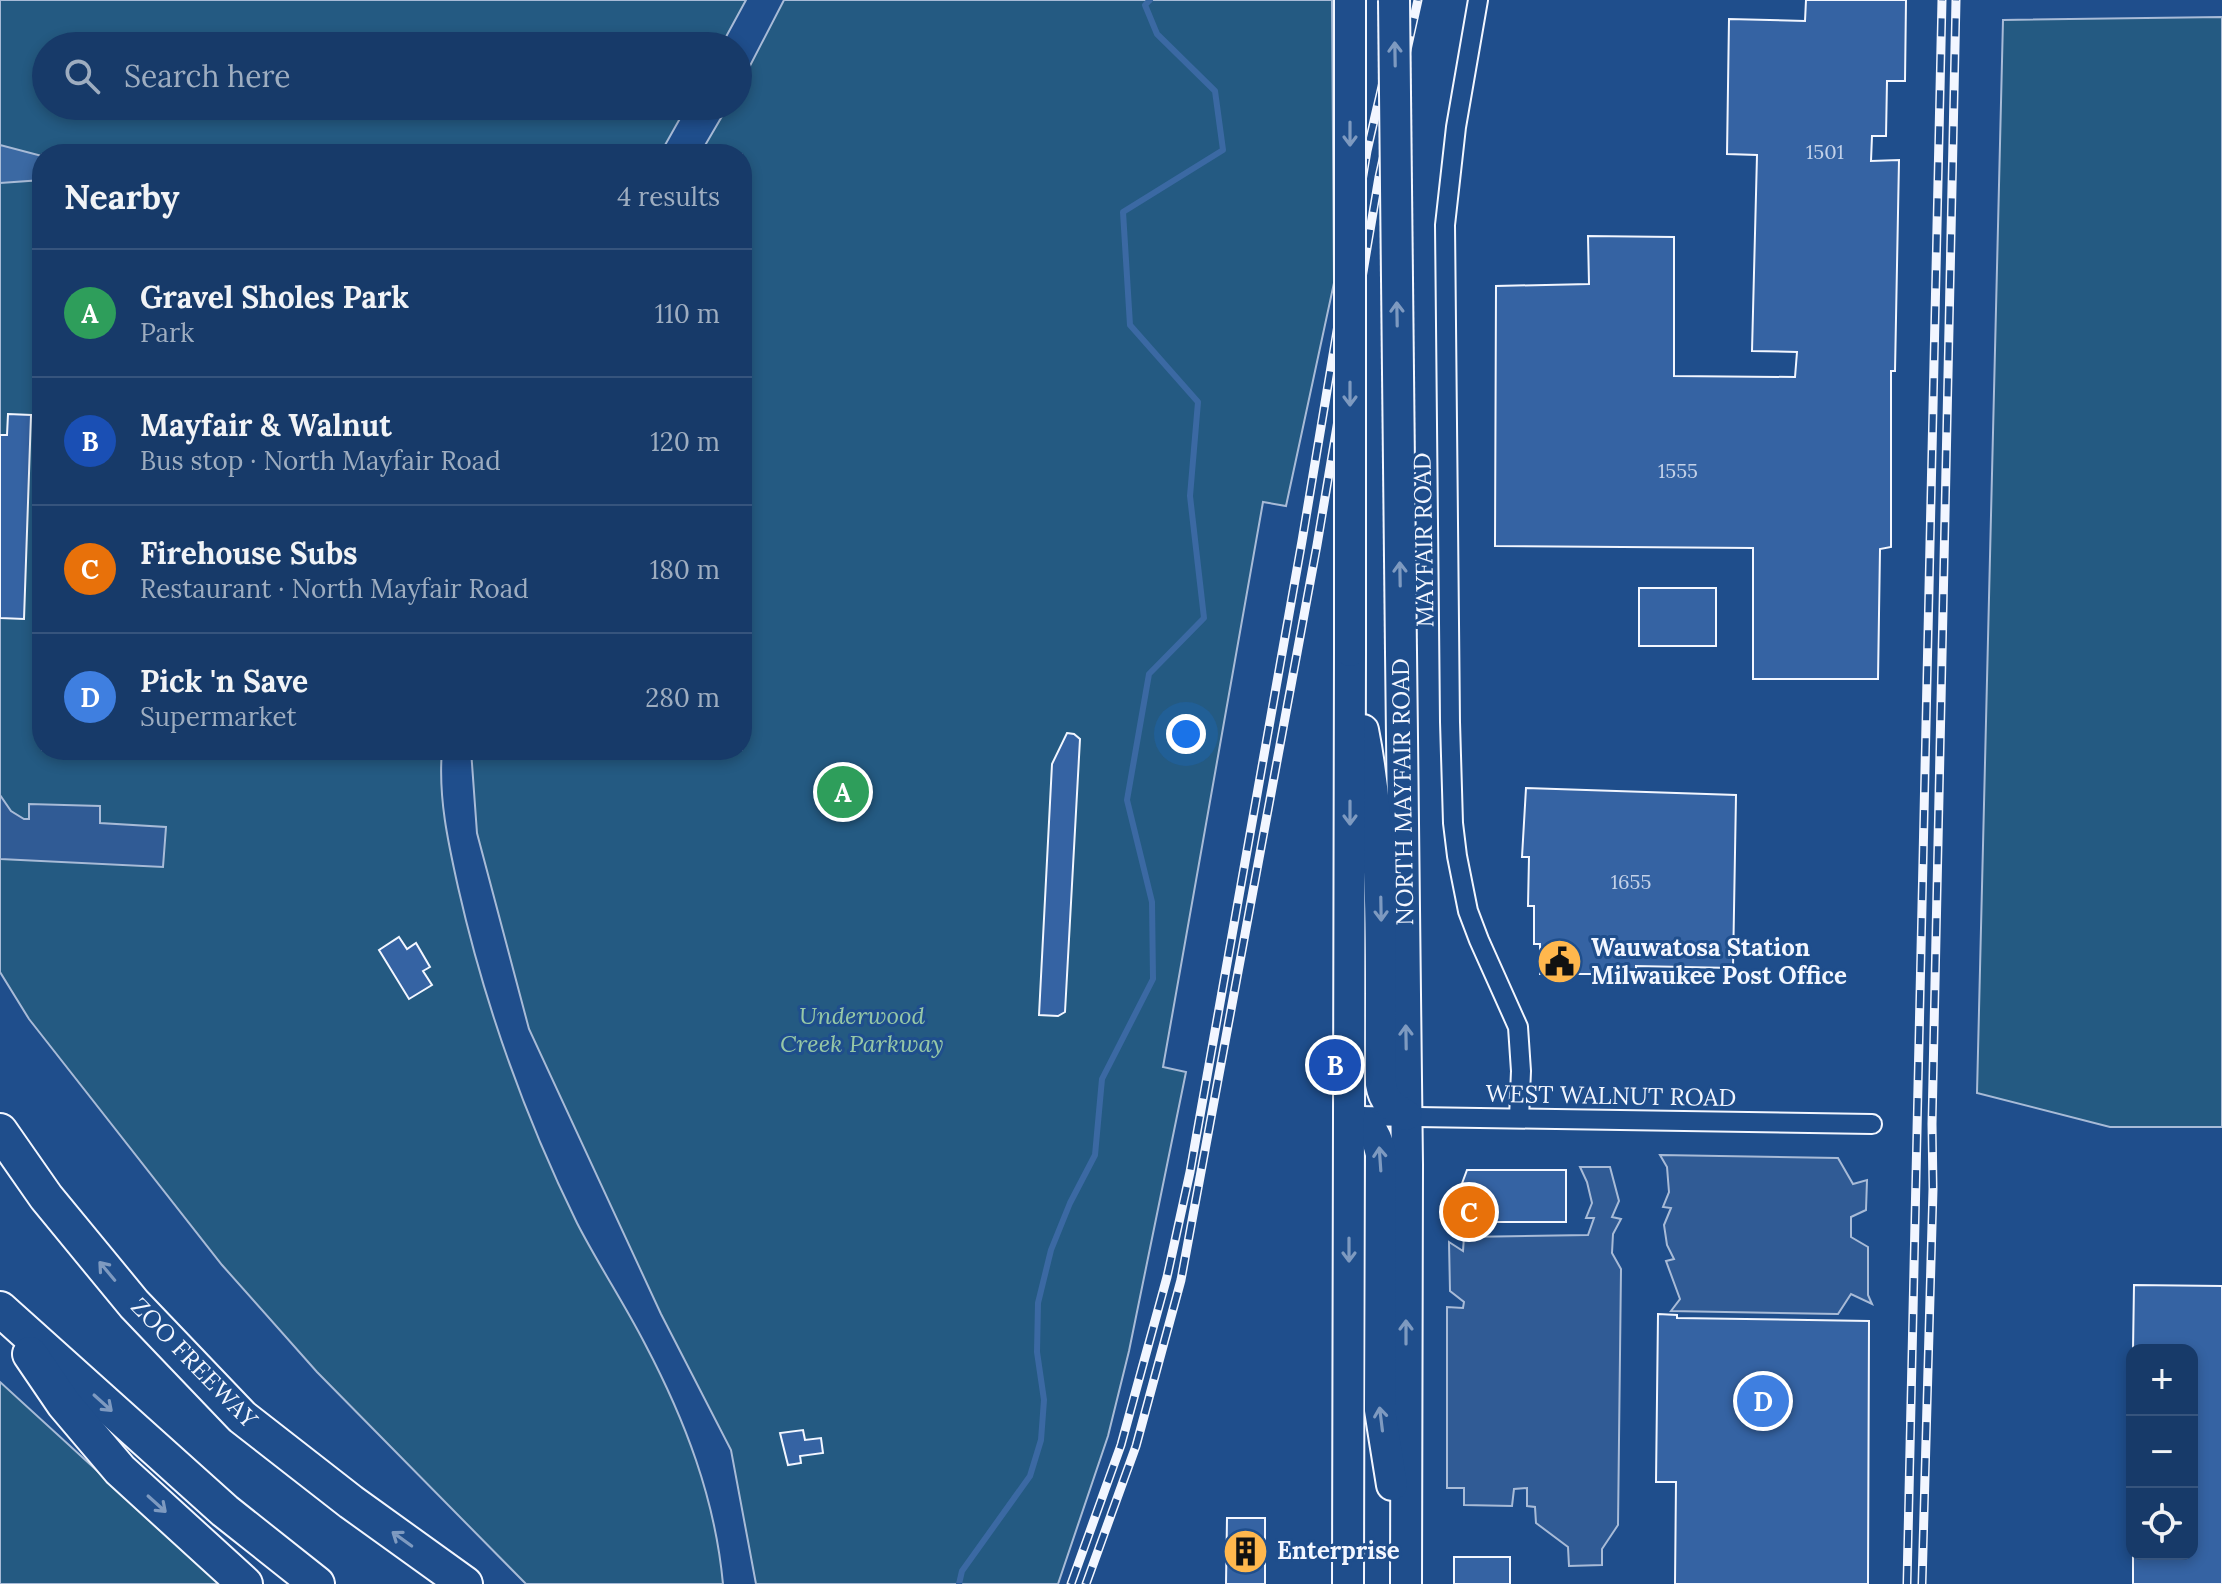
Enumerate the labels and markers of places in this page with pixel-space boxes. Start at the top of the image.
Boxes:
pin: A [817,762,869,822]
place label: Wauwatosa Station Milwaukee Post Office [1591,932,1847,991]
public building icon: Wauwatosa Station Milwaukee Post Office [1536,938,1584,986]
pin: B [1309,1035,1361,1095]
pin: C [1443,1182,1495,1242]
pin: D [1737,1371,1789,1431]
building icon: Enterprise [1222,1527,1270,1575]
place label: Enterprise [1277,1535,1400,1566]

